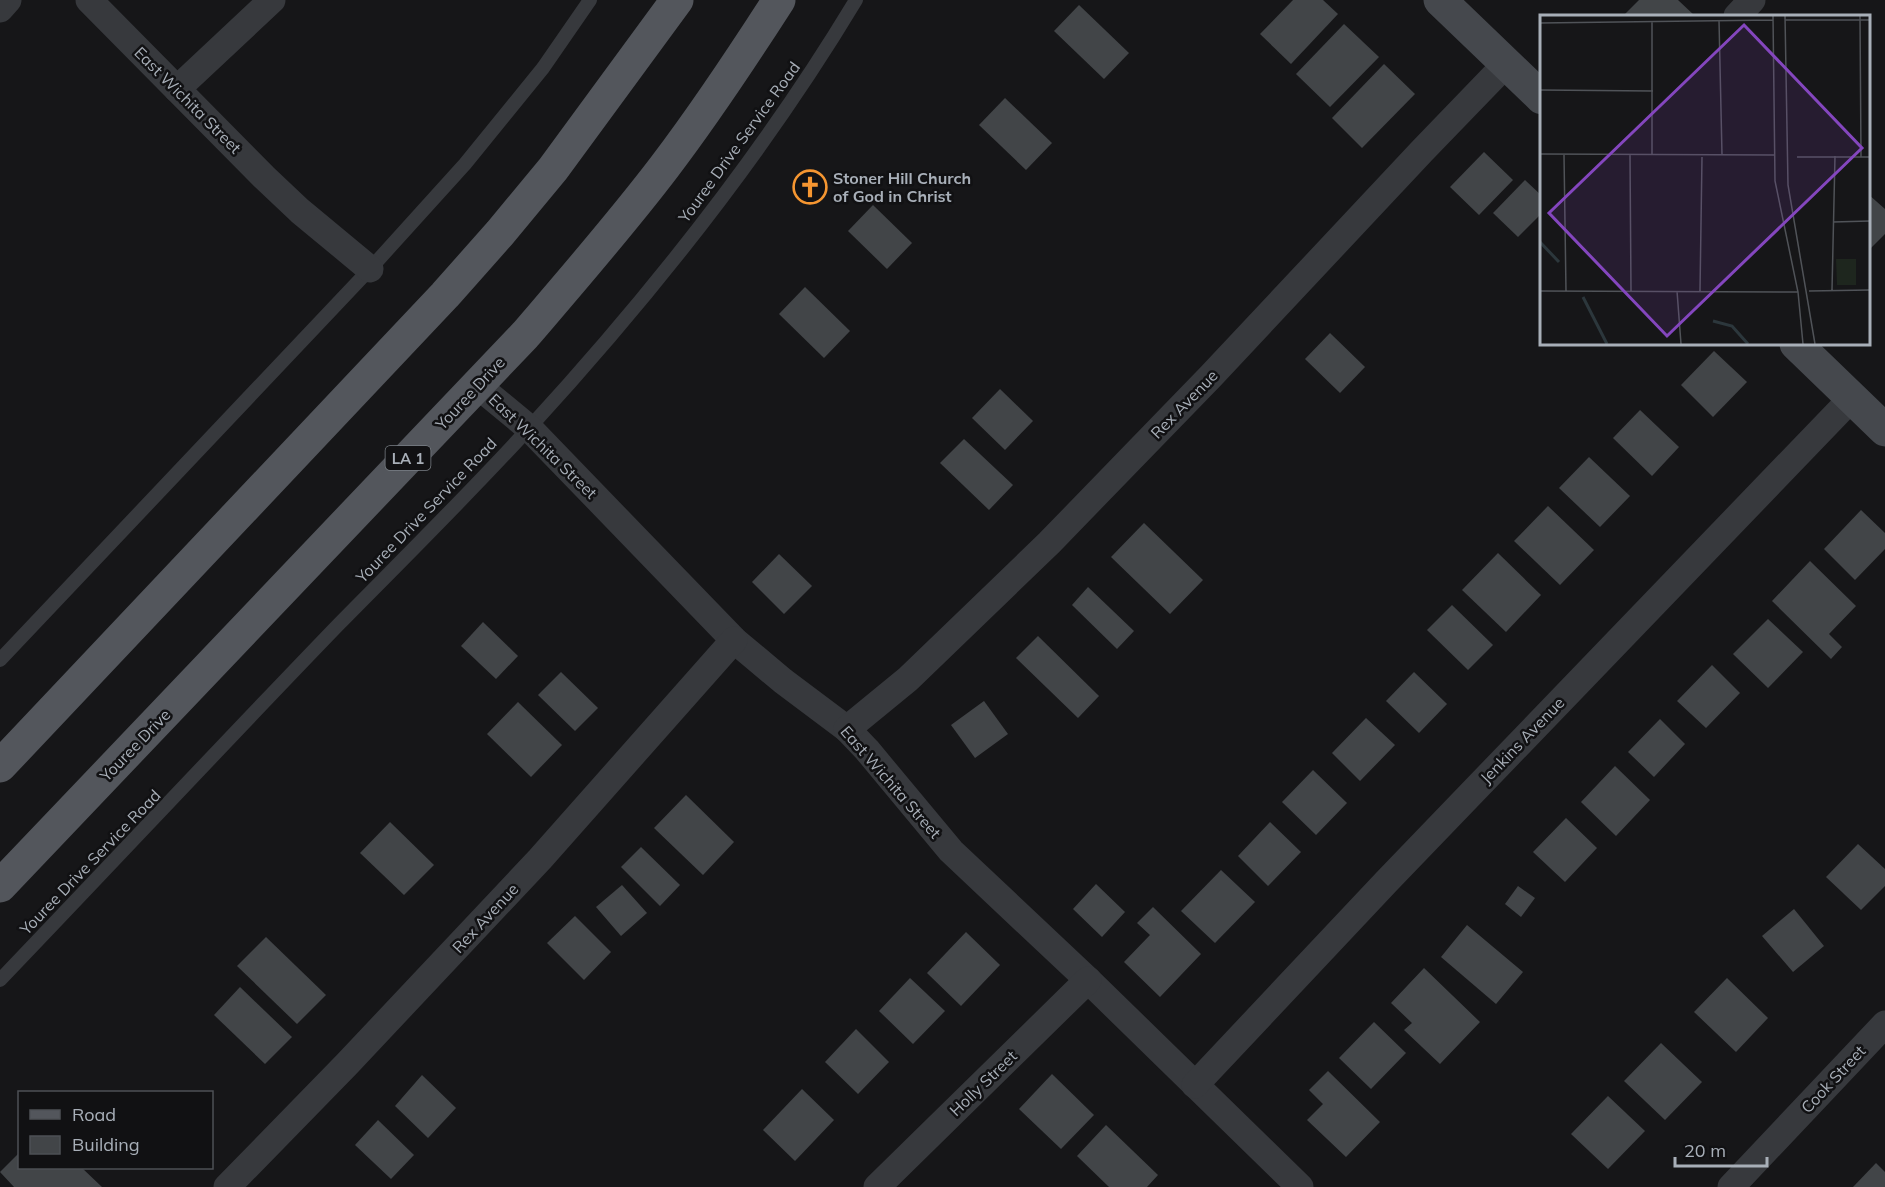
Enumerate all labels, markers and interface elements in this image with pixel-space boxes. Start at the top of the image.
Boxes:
inset map [1540,15,1870,345]
street label: East Wichita Street [130,42,246,158]
street label: Youree Drive Service Road [673,58,804,227]
place label: Stoner Hill Church of God in Christ [833,168,971,206]
church icon: Stoner Hill Church of God in Christ [792,169,828,205]
street label: Youree Drive [430,352,509,434]
street label: Rex Avenue [1146,365,1222,443]
street label: East Wichita Street [485,389,602,503]
street label: Youree Drive Service Road [351,433,501,587]
road number: LA 1 [386,446,430,470]
street label: Jenkins Avenue [1476,693,1568,787]
street label: Youree Drive [95,705,174,786]
street label: East Wichita Street [837,722,946,843]
street label: Youree Drive Service Road [15,785,165,939]
street label: Rex Avenue [448,879,522,957]
street label: Cook Street [1797,1041,1870,1117]
street label: Holly Street [945,1046,1021,1120]
legend [18,1091,213,1169]
text: Road [72,1103,116,1126]
scale bar [1675,1130,1766,1168]
text: Building [72,1133,140,1156]
text: 20 m [1684,1139,1726,1162]

